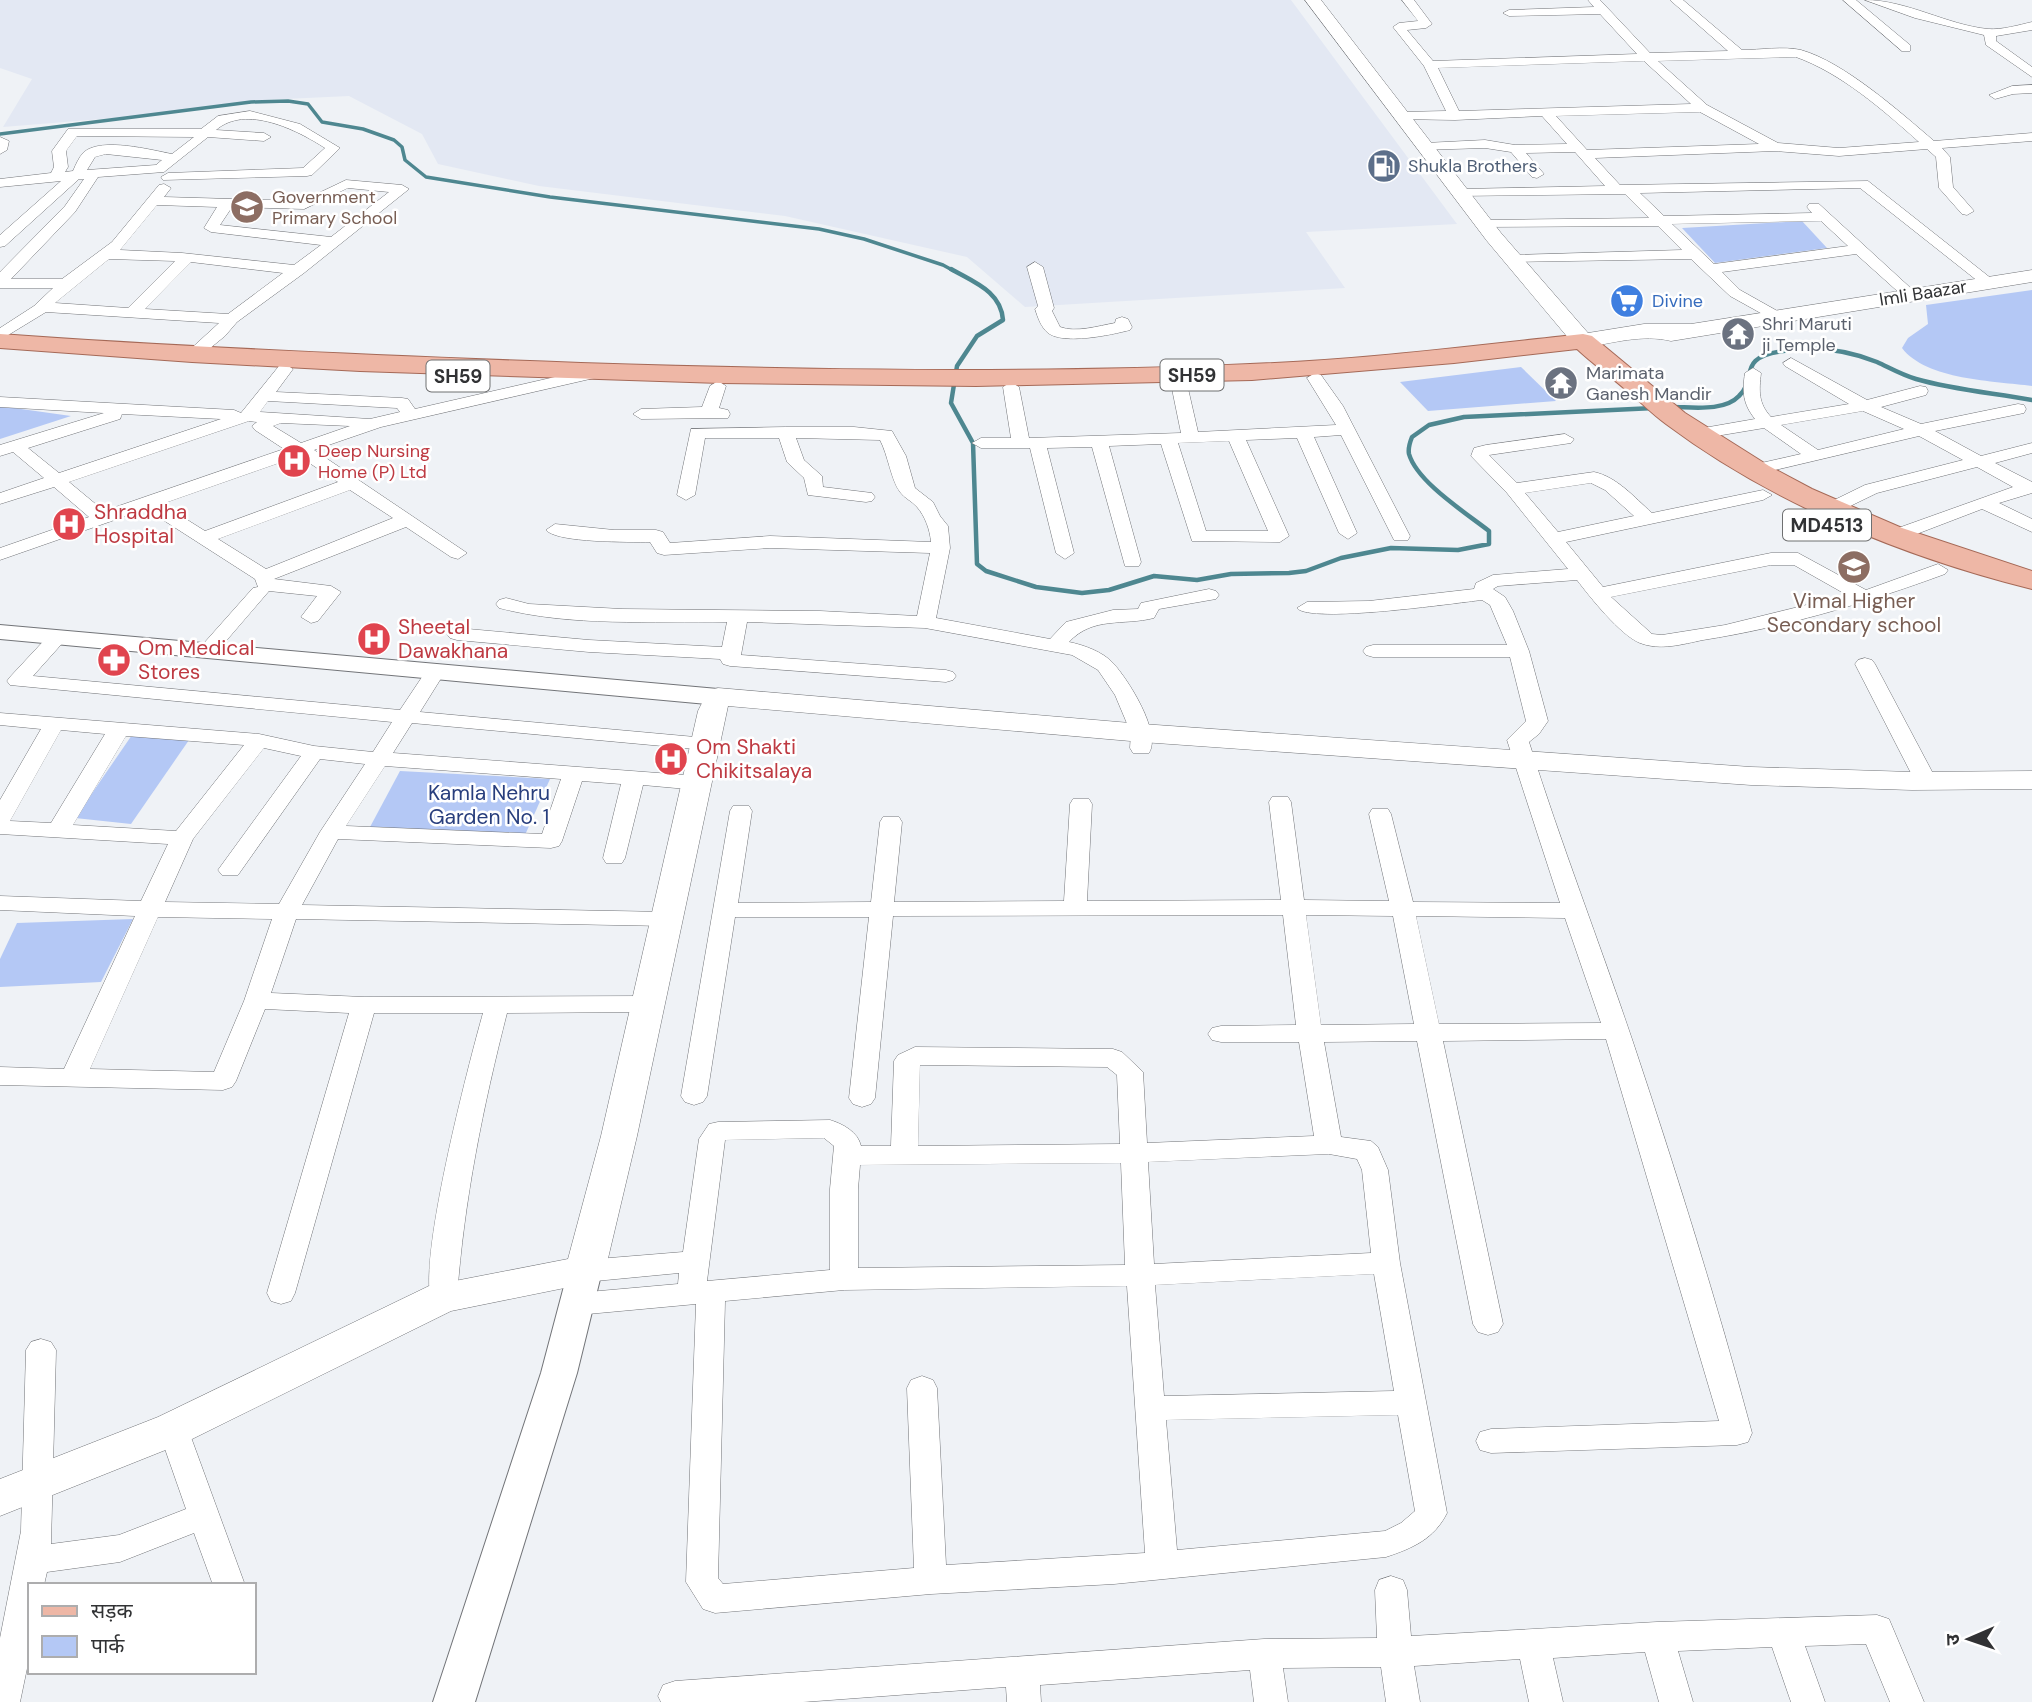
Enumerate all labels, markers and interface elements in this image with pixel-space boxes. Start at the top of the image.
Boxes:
fuel station icon: Shukla Brothers [1365,147,1403,185]
place label: Shukla Brothers [1408,154,1538,178]
place label: Government Primary School [272,185,397,230]
school or university icon: Government Primary School [228,188,266,226]
street label: Imli Baazar [1877,274,1969,312]
supermarket icon: Divine [1608,282,1646,320]
place label: Divine [1652,289,1703,313]
place label: Shri Maruti ji Temple [1761,312,1852,357]
temple icon: Shri Maruti ji Temple [1719,315,1757,353]
road number: SH59 [426,360,490,392]
road number: SH59 [1160,360,1224,390]
place label: Marimata Ganesh Mandir [1586,361,1712,406]
temple icon: Marimata Ganesh Mandir [1542,364,1580,402]
place label: Deep Nursing Home (P) Ltd [318,439,430,484]
hospital icon: Deep Nursing Home (P) Ltd [275,442,313,480]
place label: Shraddha Hospital [94,498,187,550]
hospital icon: Shraddha Hospital [50,505,88,543]
road number: MD4513 [1783,510,1871,540]
school or university icon: Vimal Higher Secondary school [1835,548,1873,586]
place label: Vimal Higher Secondary school [1767,587,1941,639]
place label: Sheetal Dawakhana [398,613,508,665]
hospital icon: Sheetal Dawakhana [355,620,393,658]
place label: Om Medical Stores [138,634,254,686]
pharmacy icon: Om Medical Stores [95,641,133,679]
place label: Om Shakti Chikitsalaya [696,733,812,785]
hospital icon: Om Shakti Chikitsalaya [652,740,690,778]
park label: Kamla Nehru Garden No. 1 [428,779,550,831]
legend [28,1583,256,1674]
text: सड़क [91,1597,133,1625]
north arrow [1934,1604,2004,1674]
text: पार्क [91,1632,125,1660]
text: उ [1940,1633,1965,1646]

